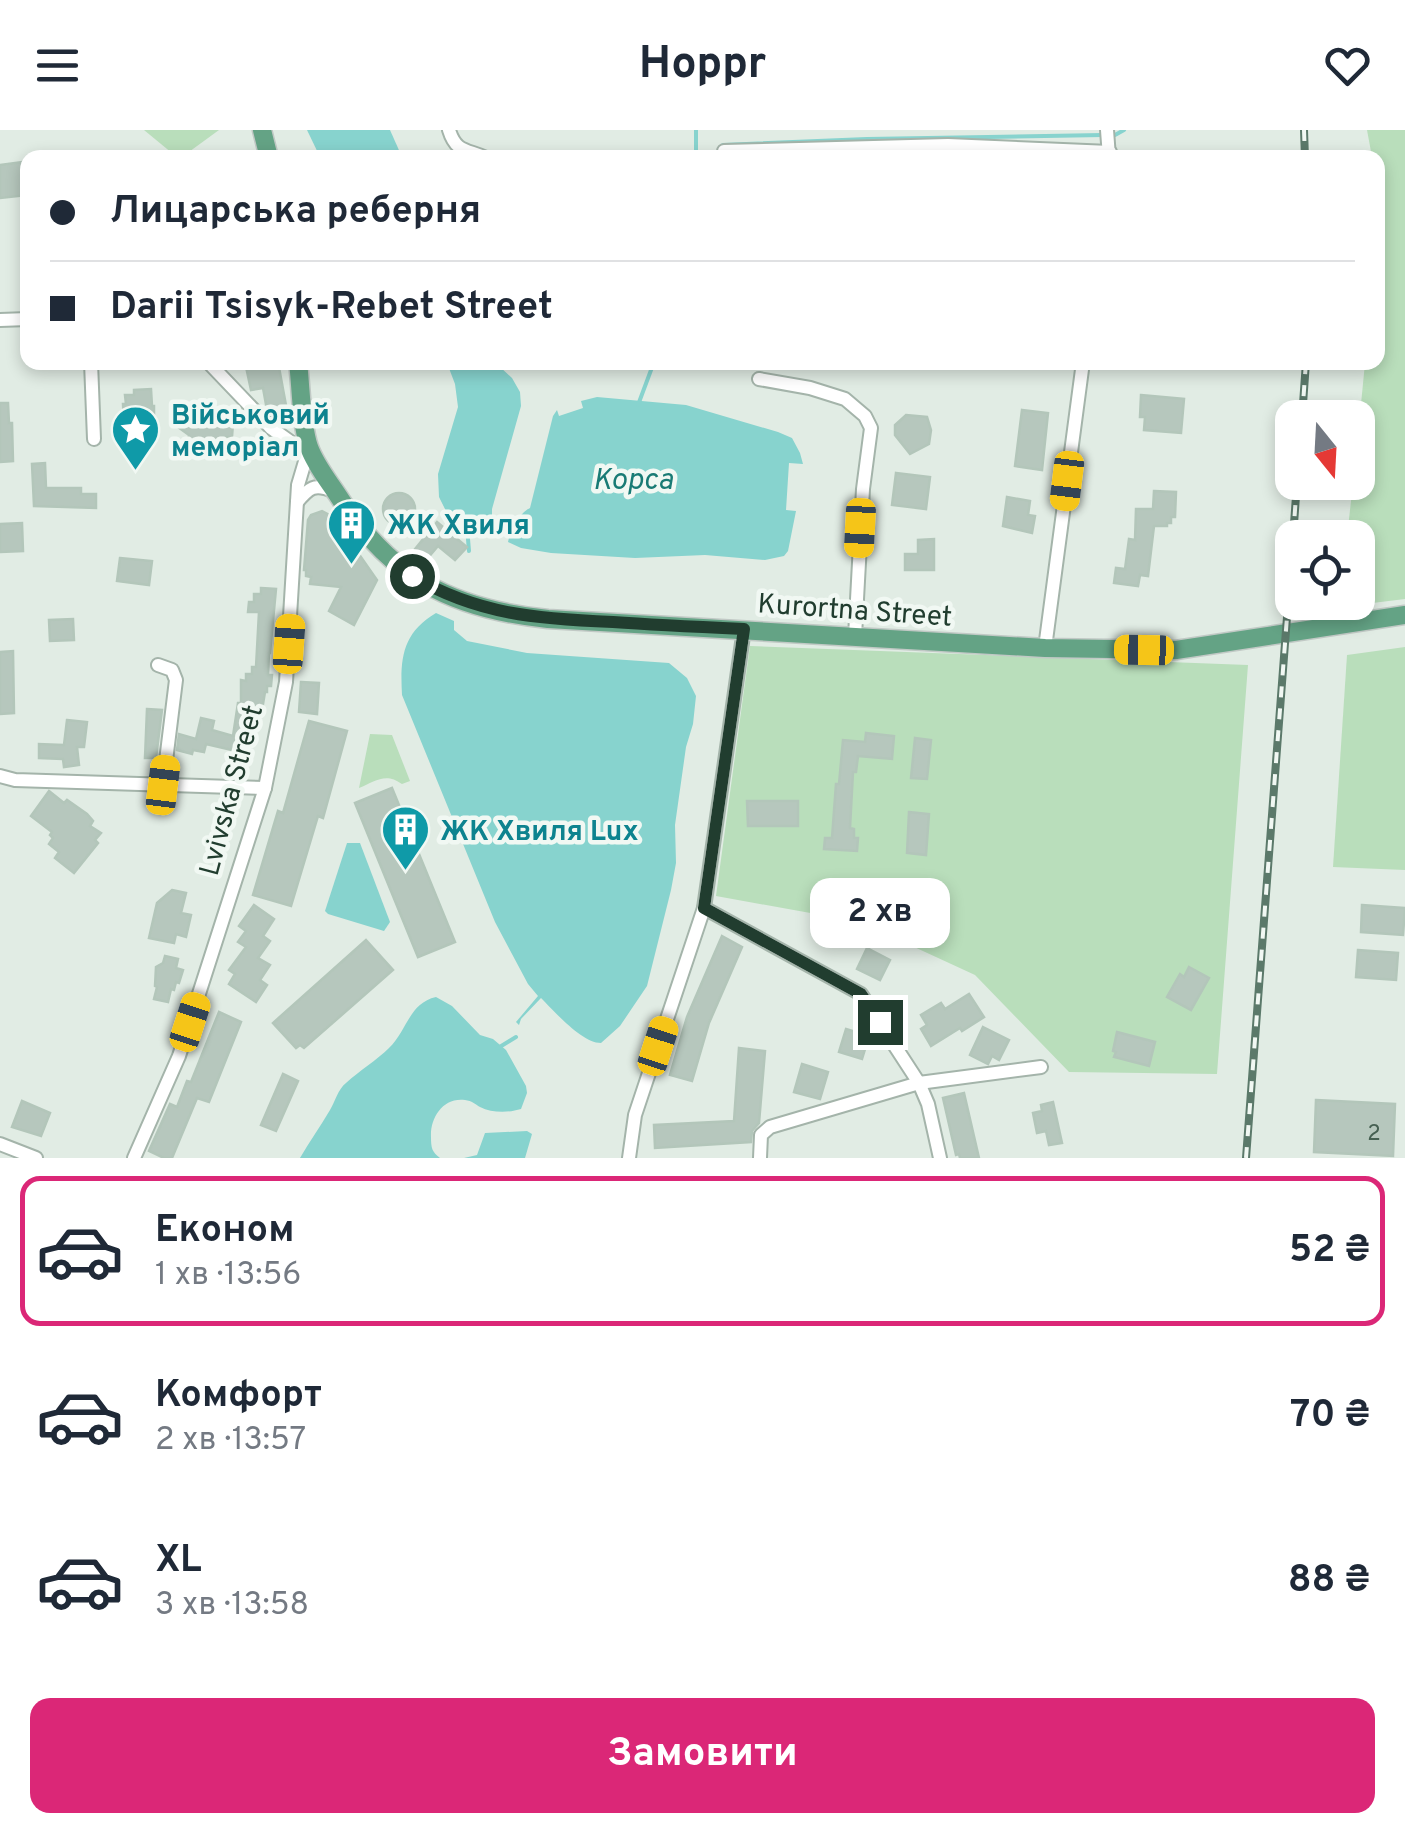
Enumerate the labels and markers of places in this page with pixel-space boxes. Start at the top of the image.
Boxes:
place label: Військовий меморіал [171,399,330,467]
place icon: Військовий меморіал [110,404,162,472]
building icon: ЖК Хвиля [326,498,378,566]
place label: ЖК Хвиля [387,509,530,545]
building icon: ЖК Хвиля Lux [379,804,431,872]
place label: ЖК Хвиля Lux [440,815,639,851]

